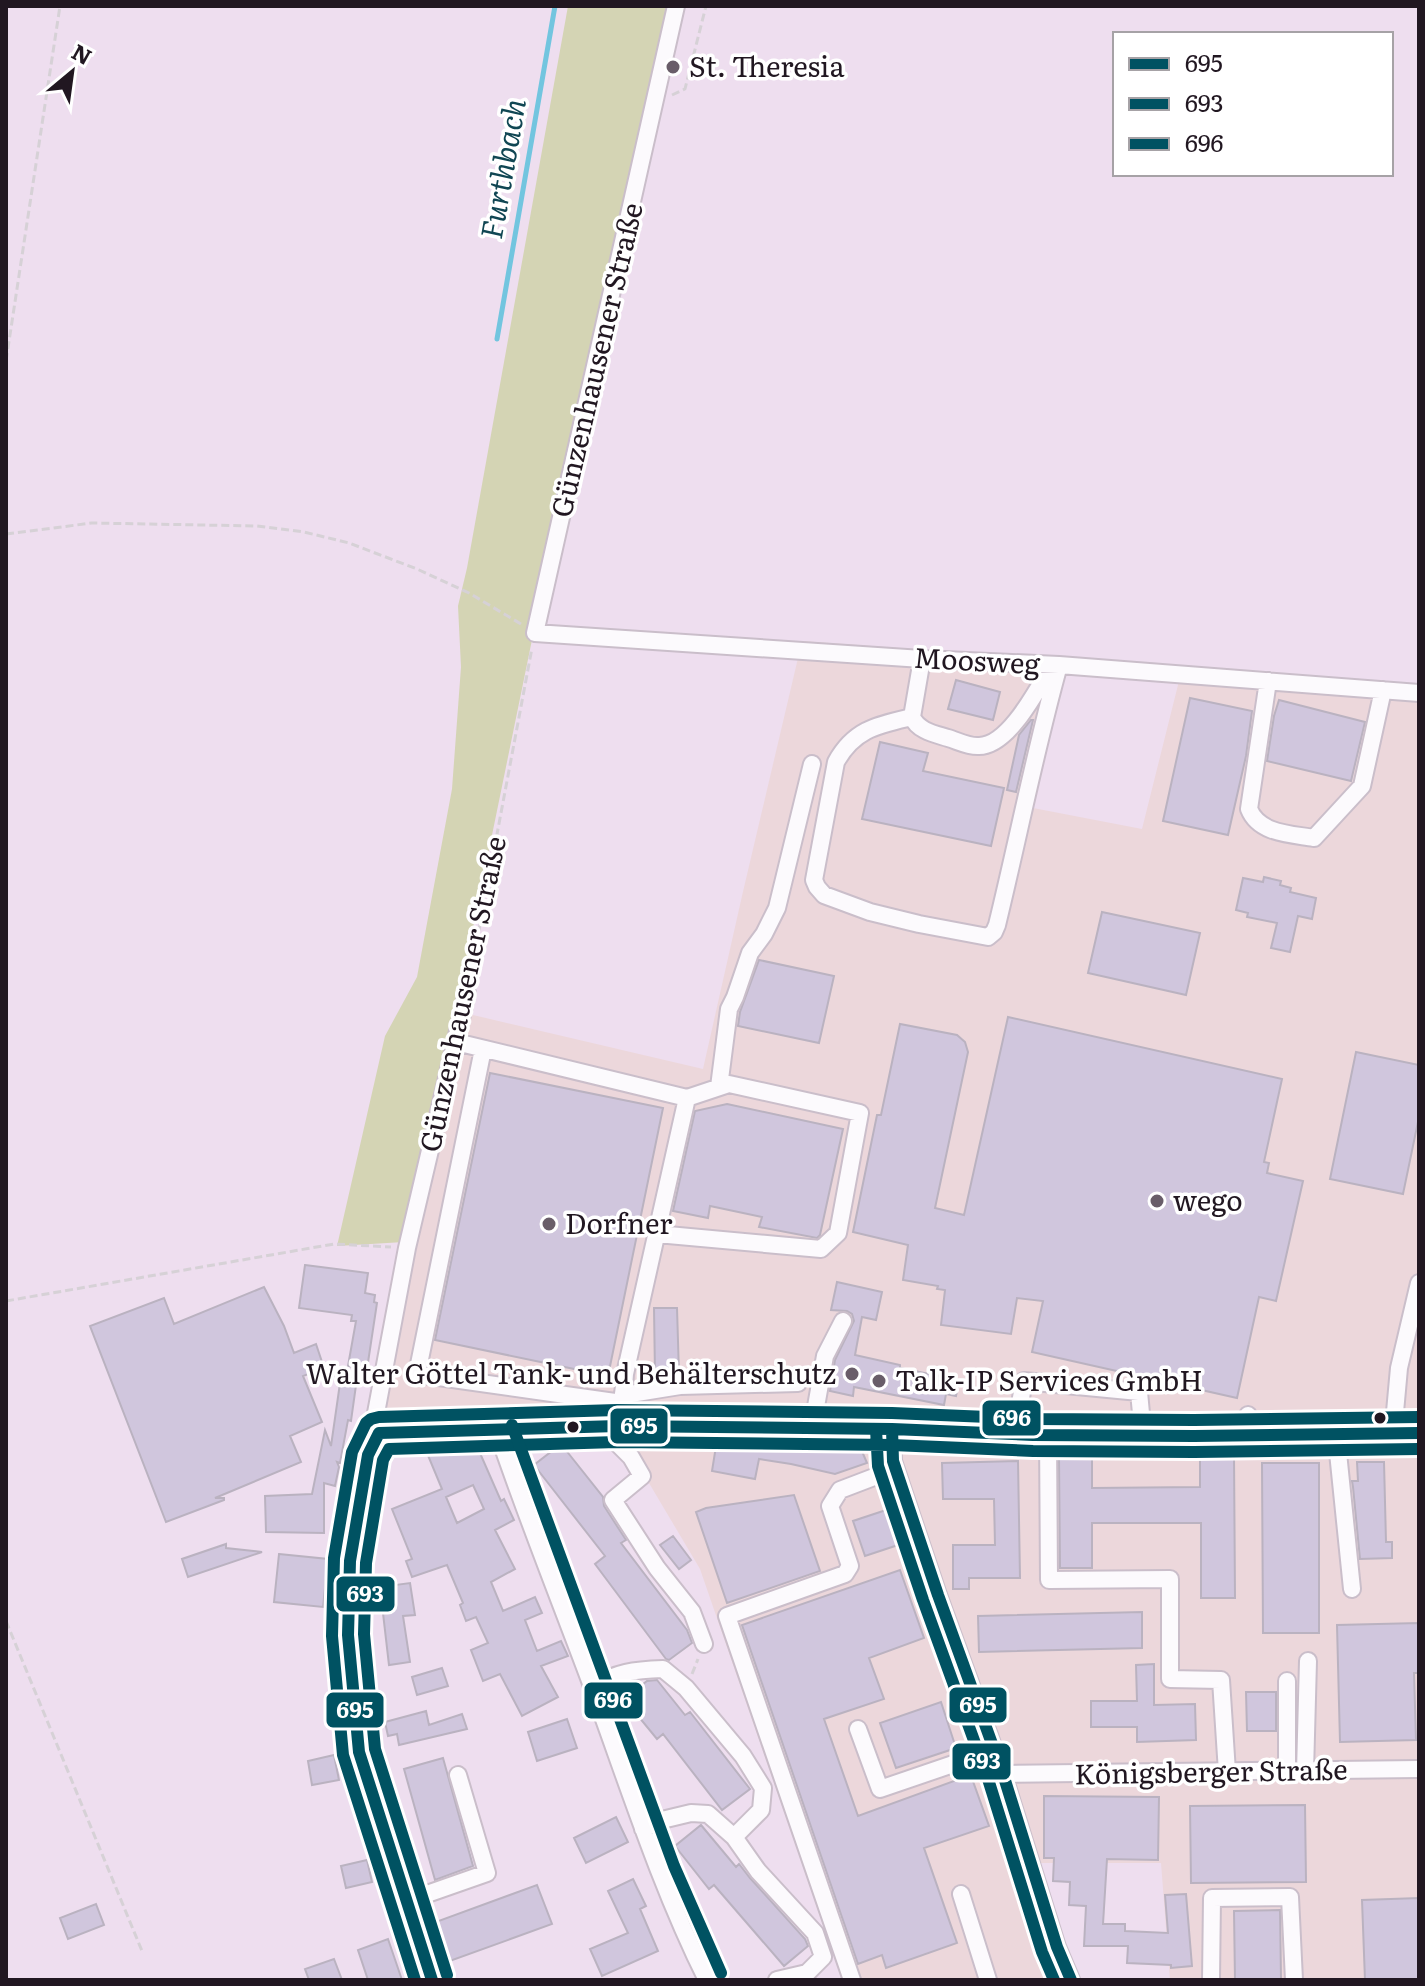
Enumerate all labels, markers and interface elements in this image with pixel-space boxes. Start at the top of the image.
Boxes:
north arrow [32,32,112,112]
legend [1113,32,1393,176]
text: N [66,34,98,72]
place label: St. Theresia [689,44,845,86]
text: 695 [1185,44,1223,79]
marker: St. Theresia [664,58,682,76]
text: 693 [1185,84,1223,119]
water label: Furthbach [467,95,535,242]
text: 696 [1185,124,1223,159]
street label: Günzenhausener Straße [538,198,652,521]
street label: Moosweg [913,635,1042,683]
street label: Günzenhausener Straße [407,832,515,1155]
place label: wego [1173,1178,1243,1220]
marker: wego [1148,1192,1166,1210]
place label: Dorfner [565,1201,673,1243]
marker: Dorfner [540,1215,558,1233]
place label: Walter Göttel Tank- und Behälterschutz [306,1351,836,1393]
place label: Talk-IP Services GmbH [895,1358,1203,1400]
marker: Walter Göttel Tank- und Behälterschutz [843,1365,861,1383]
marker: Talk-IP Services GmbH [870,1372,888,1390]
line badge: 696 [981,1399,1042,1437]
text: 696 [993,1400,1031,1433]
line badge: 695 [609,1407,669,1445]
text: 695 [620,1408,658,1441]
unlabelled marker [1372,1410,1388,1426]
unlabelled marker [565,1419,581,1435]
line badge: 693 [335,1575,396,1613]
text: 693 [346,1576,384,1609]
line badge: 696 [583,1681,644,1720]
text: 696 [594,1682,632,1715]
line badge: 695 [948,1686,1008,1724]
text: 695 [959,1687,997,1720]
line badge: 695 [325,1691,385,1729]
text: 695 [336,1692,374,1725]
line badge: 693 [951,1742,1012,1781]
text: 693 [963,1743,1001,1776]
street label: Königsberger Straße [1074,1747,1348,1793]

